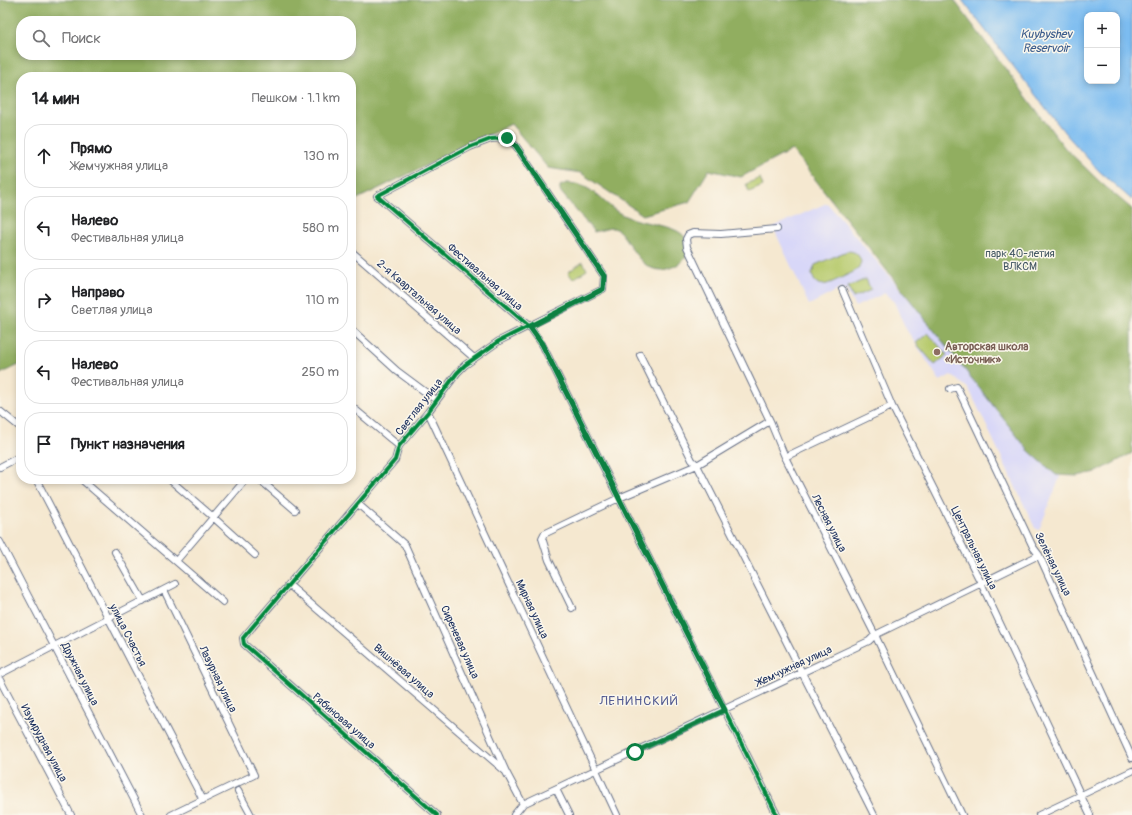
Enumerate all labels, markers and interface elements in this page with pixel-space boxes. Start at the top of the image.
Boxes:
map controls [1084,12,1120,84]
button: + [1084,12,1120,48]
search box [16,16,356,60]
icon: search [30,27,52,49]
water label: Kuybyshev Reservoir [1020,27,1073,56]
text: Поиск [62,29,101,48]
button: − [1084,48,1120,84]
text: 14 мин [32,88,79,109]
text: Пешком · 1.1 km [252,90,340,106]
route end [498,129,516,147]
text: Прямо [71,139,112,158]
icon: ahead [33,145,55,167]
text: 130 m [303,148,339,164]
text: Жемчужная улица [71,158,168,174]
text: Налево [71,211,118,230]
icon: left [33,217,55,239]
text: 580 m [302,220,339,236]
text: Фестивальная улица [71,230,184,246]
street label: Фестивальная улица [445,241,525,313]
park label: парк 40-летия ВЛКСМ [985,247,1055,273]
street label: 2-я Квартальная улица [374,257,464,337]
text: Направо [71,283,125,302]
icon: right [33,289,55,311]
text: 110 m [306,292,339,308]
text: Светлая улица [71,302,153,318]
place label: Авторская школа «Источник» [944,340,1028,366]
marker: Авторская школа «Источник» [932,347,942,357]
text: Налево [71,355,118,374]
icon: left [33,361,55,383]
text: 250 m [301,364,339,380]
text: Фестивальная улица [71,374,184,390]
street label: Светлая улица [393,376,445,438]
icon: arrive [33,433,55,455]
text: Пункт назначения [71,435,185,454]
street label: Лесная улица [808,491,849,554]
street label: Центральная улица [948,504,1000,592]
street label: Зелёная улица [1032,530,1074,598]
street label: Мирная улица [513,577,551,641]
street label: улица Счастья [106,601,149,668]
street label: Сиреневая улица [438,603,482,681]
street label: Дружная улица [58,639,101,708]
street label: Вишнёвая улица [371,641,437,701]
street label: Лазурная улица [196,643,240,714]
street label: Жемчужная улица [752,643,834,690]
street label: Рябиновая улица [310,690,378,752]
district label: ЛЕНИНСКИЙ [599,693,678,709]
street label: Изумрудная улица [18,702,70,784]
route start [626,743,644,761]

